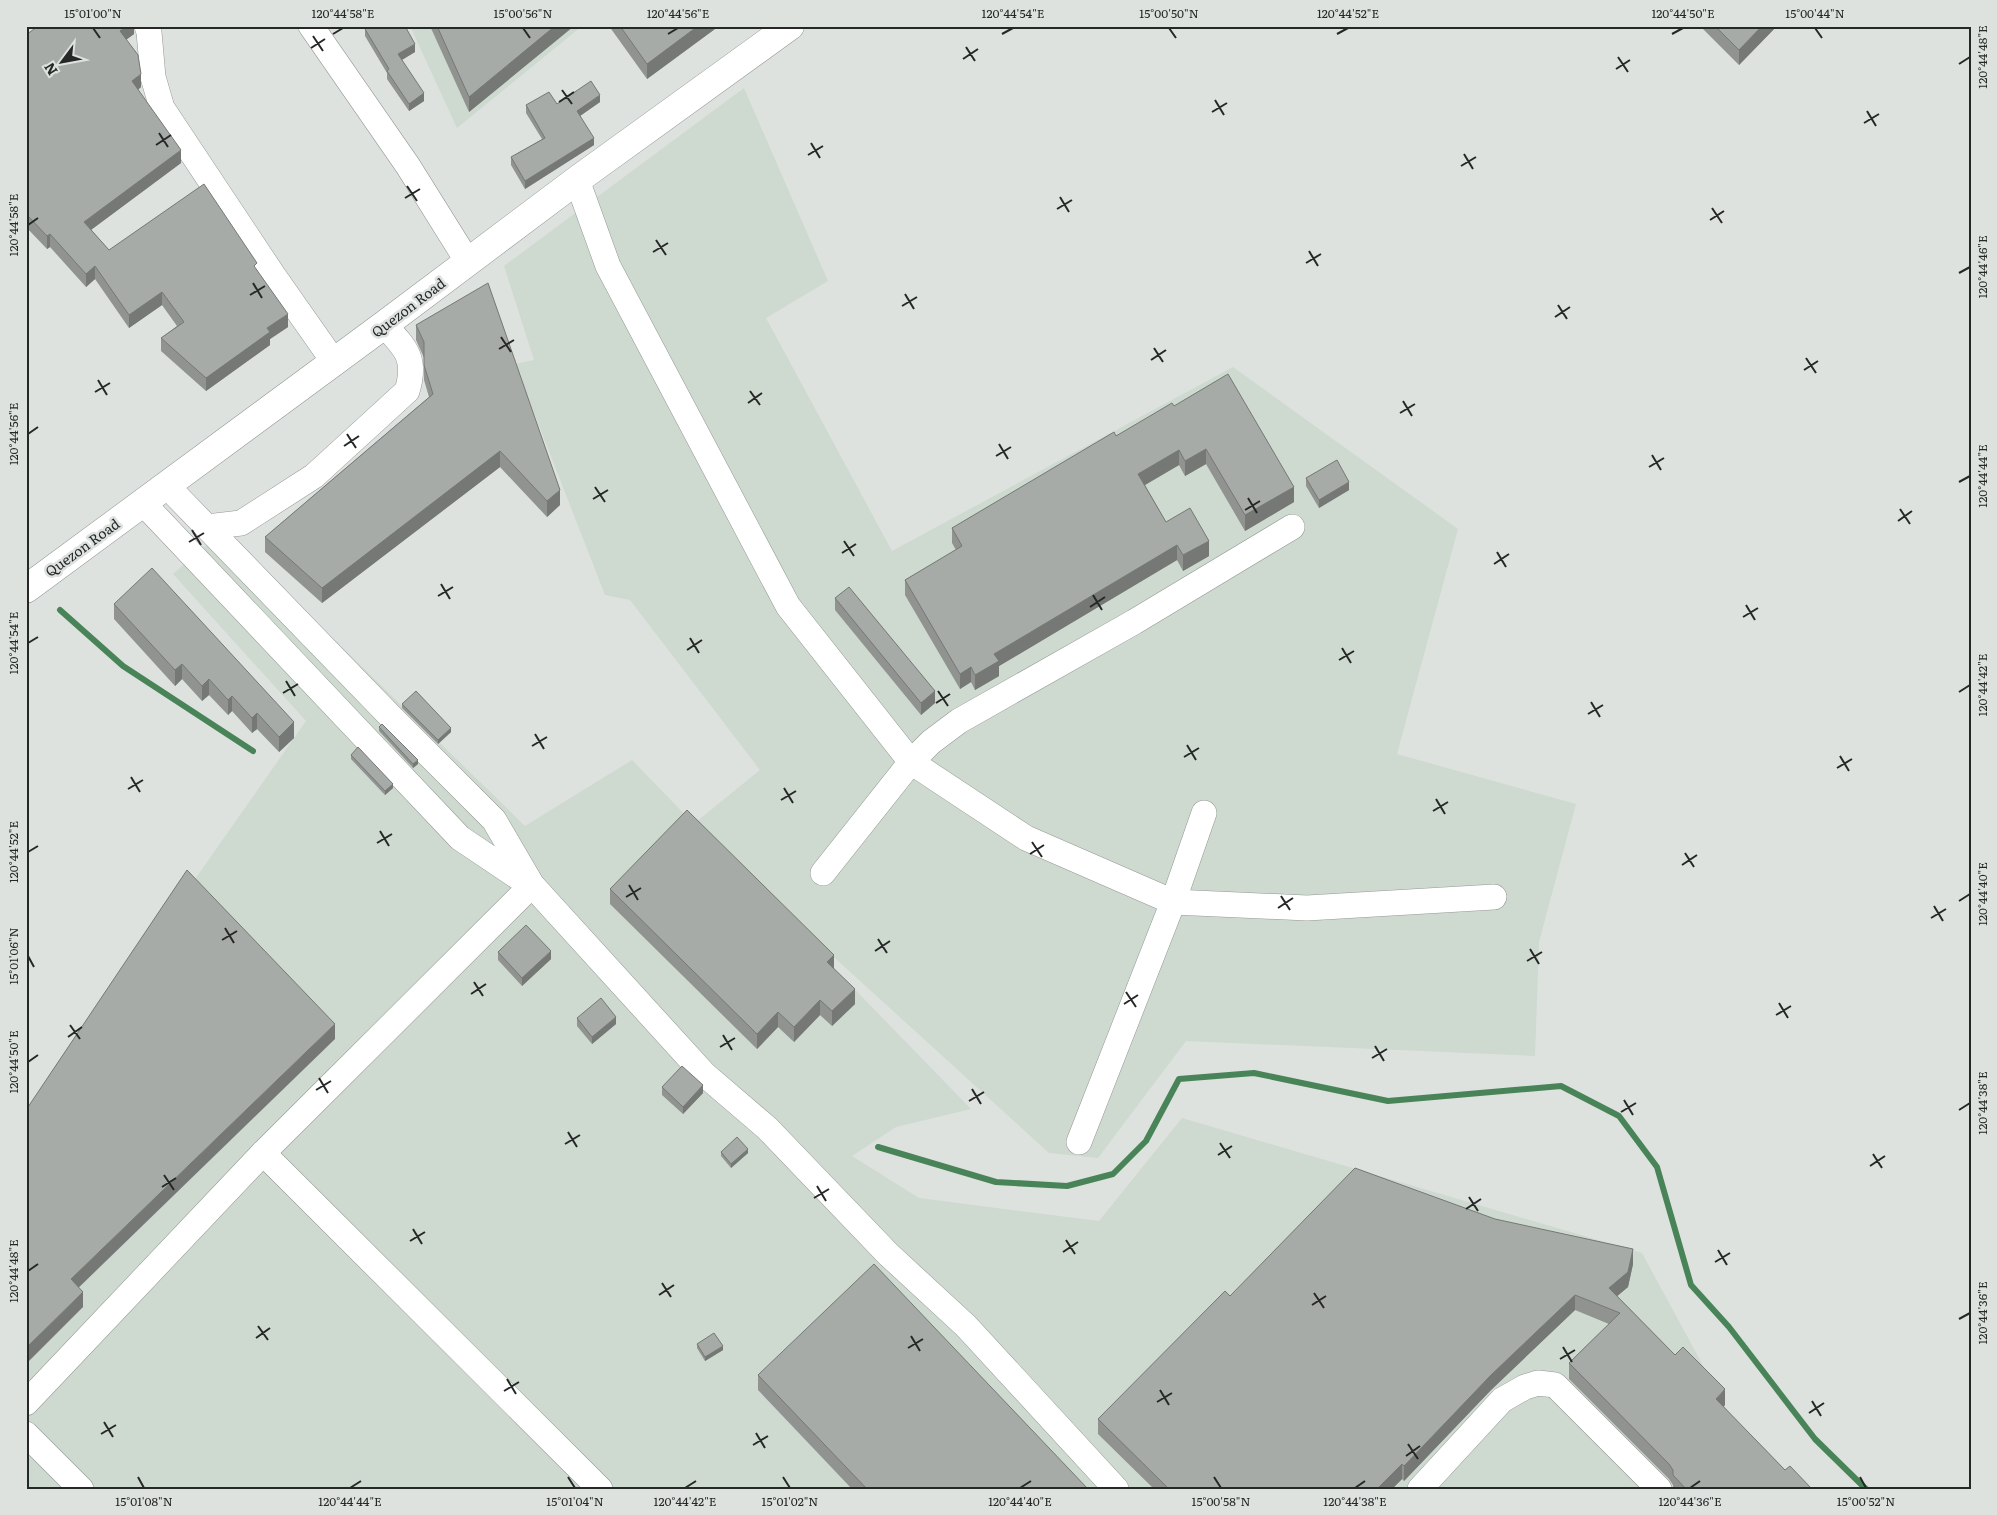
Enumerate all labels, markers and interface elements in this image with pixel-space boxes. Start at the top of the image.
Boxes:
text: 15°01'00"N [64,4,122,22]
text: 120°44'58"E [312,4,375,22]
text: 15°00'56"N [494,4,552,22]
text: 120°44'56"E [647,4,710,22]
text: 120°44'54"E [982,4,1045,22]
text: 15°00'50"N [1139,4,1199,22]
text: 120°44'52"E [1317,4,1379,22]
text: 120°44'50"E [1651,4,1715,22]
text: 15°00'44"N [1785,4,1845,22]
text: 120°44'48"E [1973,25,1991,89]
north arrow [38,38,88,88]
text: N [38,59,62,80]
text: 120°44'58"E [4,193,22,256]
text: 120°44'46"E [1973,235,1991,299]
street label: Quezon Road [367,272,449,341]
text: 120°44'56"E [4,402,22,465]
text: 120°44'44"E [1973,444,1991,508]
street label: Quezon Road [41,513,124,581]
text: 120°44'54"E [4,611,22,674]
text: 120°44'42"E [1973,653,1991,716]
text: 120°44'52"E [4,821,22,883]
text: 120°44'40"E [1973,862,1991,926]
text: 15°01'06"N [4,927,22,985]
text: 120°44'50"E [4,1030,22,1094]
text: 120°44'38"E [1973,1071,1991,1135]
text: 120°44'48"E [4,1239,22,1303]
text: 120°44'36"E [1973,1281,1991,1345]
text: 15°01'08"N [115,1492,173,1510]
text: 120°44'44"E [318,1492,382,1510]
text: 15°01'04"N [546,1492,604,1510]
text: 120°44'42"E [654,1492,717,1510]
text: 15°01'02"N [762,1492,818,1510]
text: 120°44'40"E [988,1492,1052,1510]
text: 15°00'58"N [1192,1492,1250,1510]
text: 120°44'38"E [1323,1492,1387,1510]
text: 120°44'36"E [1658,1492,1722,1510]
text: 15°00'52"N [1837,1492,1895,1510]

